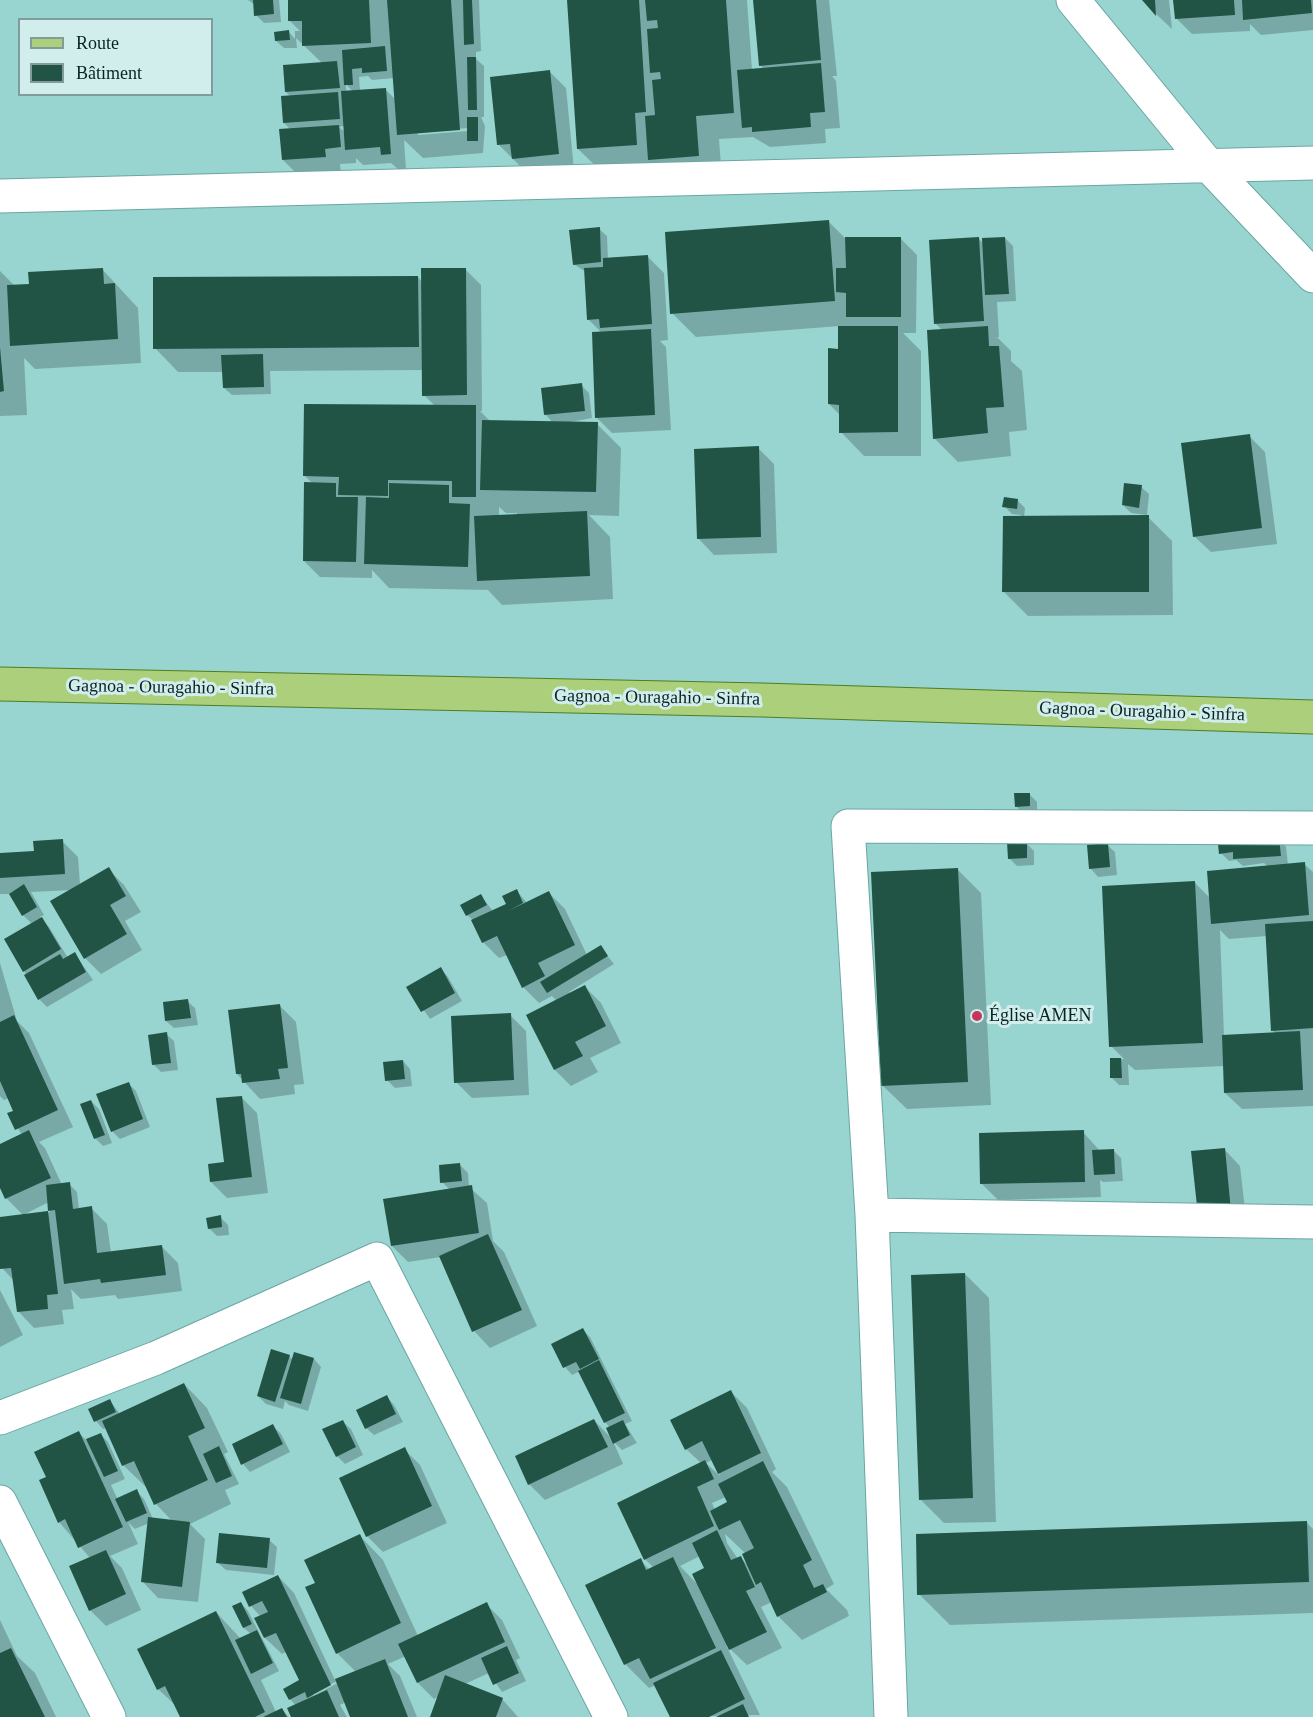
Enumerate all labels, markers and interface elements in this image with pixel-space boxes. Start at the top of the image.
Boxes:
legend [18,18,213,96]
text: Route [76,33,119,53]
text: Bâtiment [76,63,142,83]
street label: Gagnoa - Ouragahio - Sinfra [68,675,274,701]
street label: Gagnoa - Ouragahio - Sinfra [554,685,760,711]
street label: Gagnoa - Ouragahio - Sinfra [1039,698,1245,726]
place label: Église AMEN [989,1005,1091,1027]
marker: Église AMEN [970,1009,984,1023]

